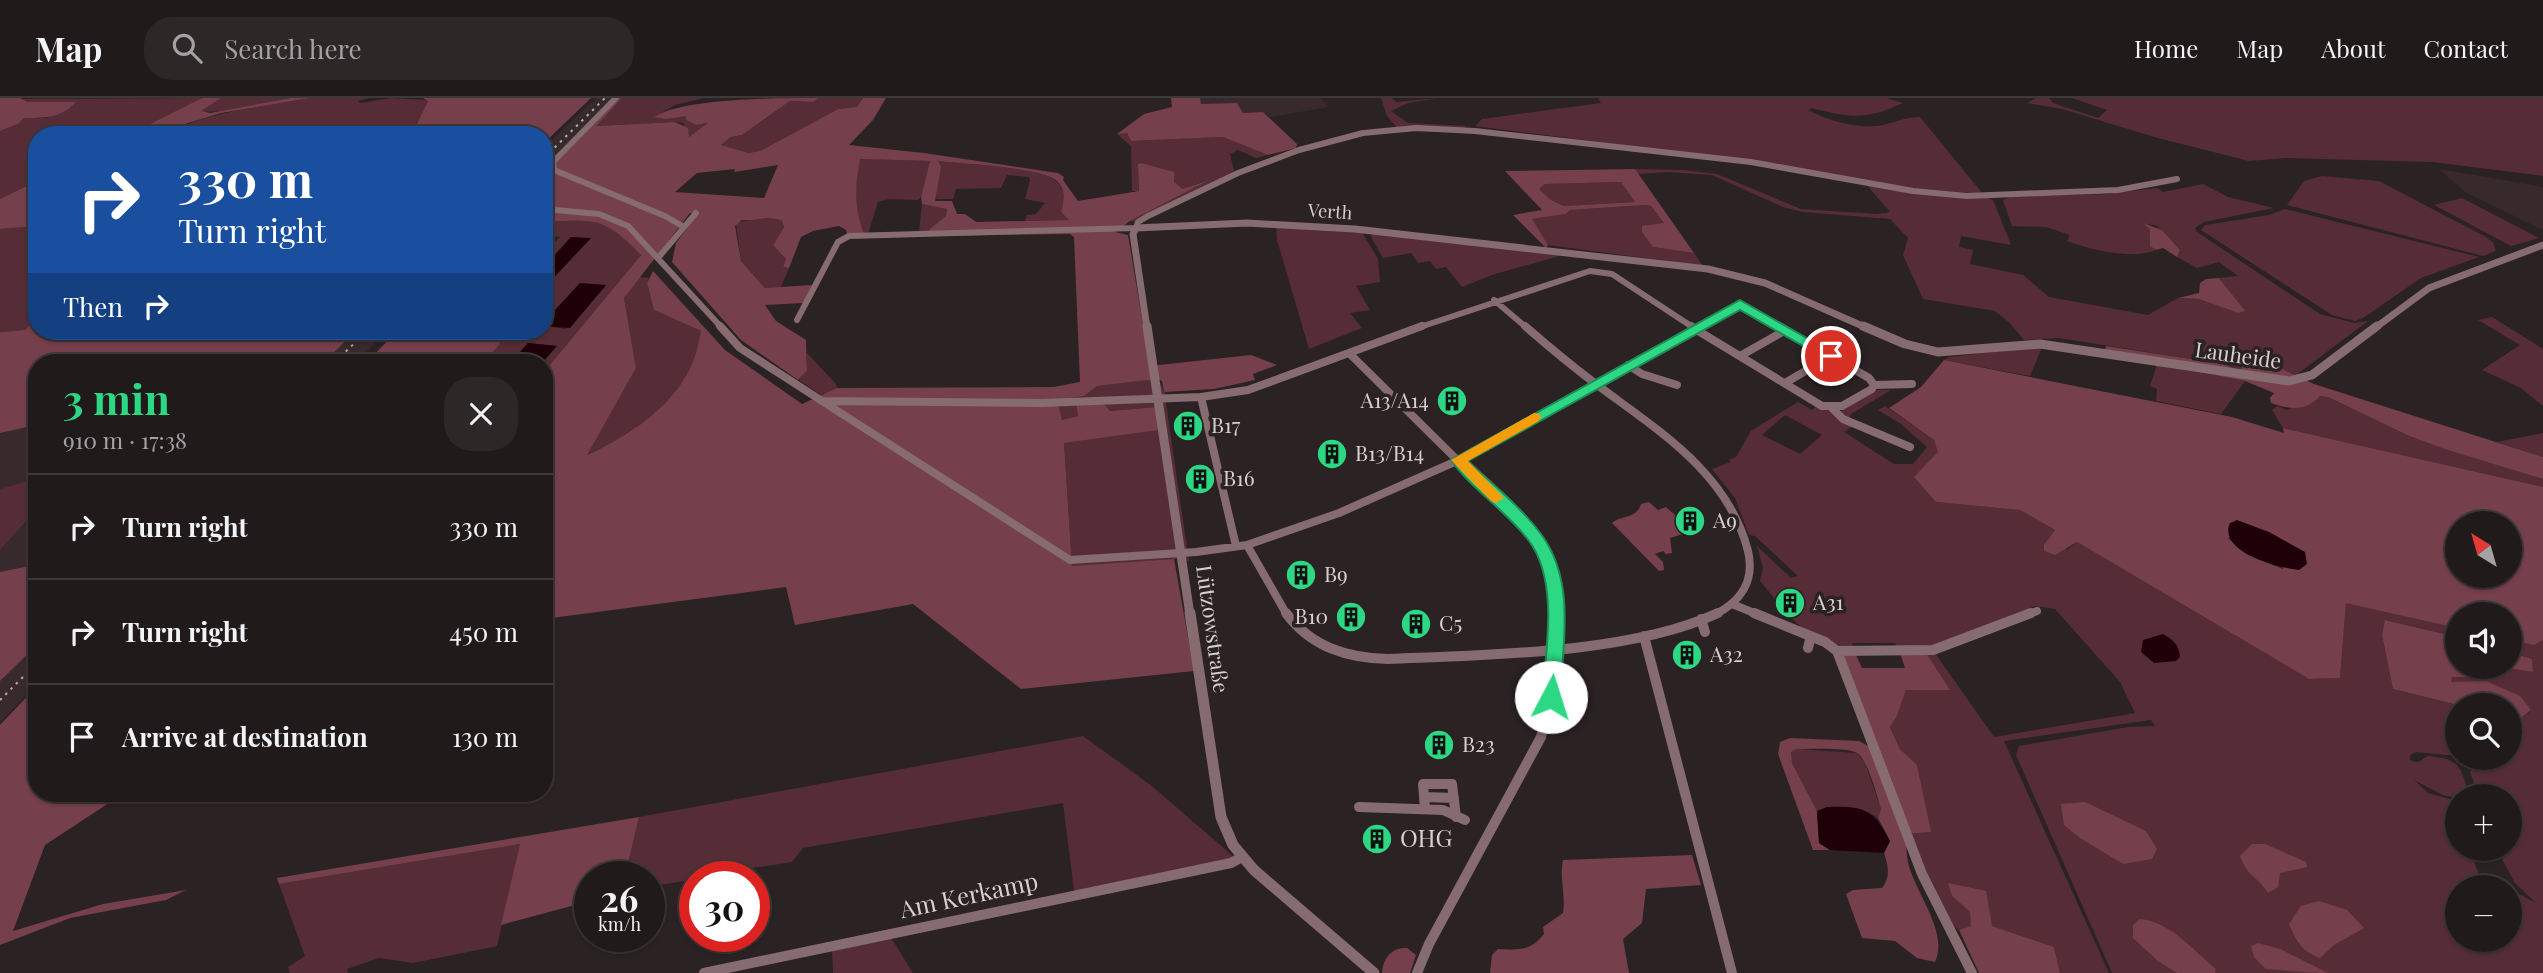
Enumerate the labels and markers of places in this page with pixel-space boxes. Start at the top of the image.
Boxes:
pin [1801,326,1861,386]
building icon: A13/A14 [1435,384,1469,418]
place label: A13/A14 [1359,385,1429,413]
building icon: B17 [1171,409,1205,443]
place label: B17 [1211,410,1241,438]
building icon: B13/B14 [1315,437,1349,471]
place label: B13/B14 [1355,438,1424,466]
building icon: B16 [1183,462,1217,496]
place label: B16 [1223,463,1255,491]
building icon: A9 [1673,504,1707,538]
place label: A9 [1712,505,1737,533]
building icon: B9 [1284,558,1318,592]
place label: B9 [1324,559,1348,587]
building icon: A31 [1773,586,1807,620]
place label: A31 [1812,587,1844,615]
building icon: B10 [1334,600,1368,634]
place label: B10 [1295,601,1328,629]
building icon: C5 [1399,607,1433,641]
place label: C5 [1439,608,1462,636]
building icon: A32 [1670,638,1704,672]
place label: A32 [1709,639,1743,667]
building icon: B23 [1422,728,1456,762]
place label: B23 [1462,729,1495,757]
place label: OHG [1400,821,1453,853]
building icon: OHG [1360,822,1394,856]

